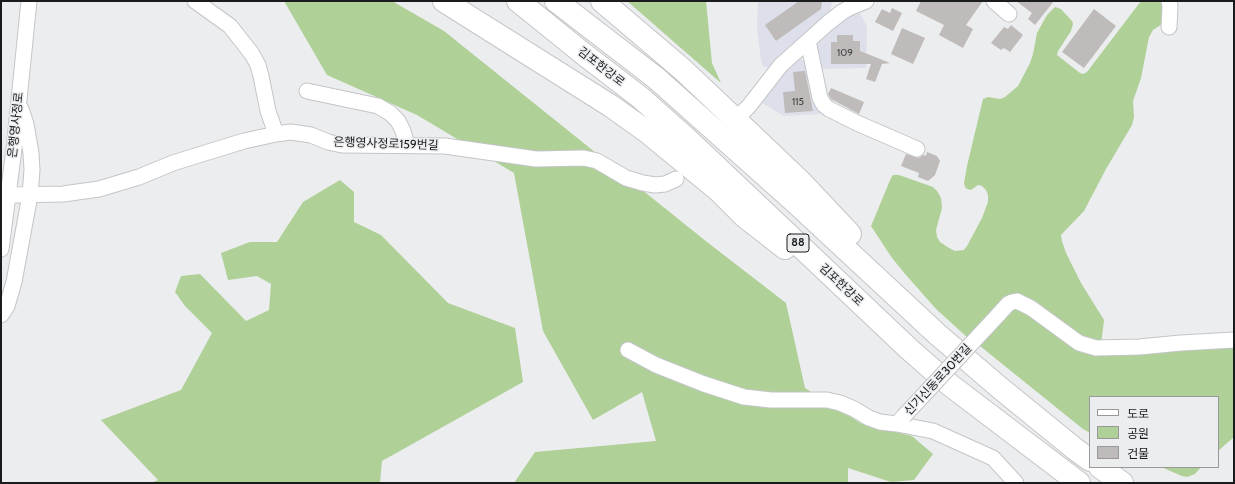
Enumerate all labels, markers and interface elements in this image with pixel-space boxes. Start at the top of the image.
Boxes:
street label: 김포한강로 [575,44,627,90]
house number: 109 [837,47,853,59]
street label: 은행영사정로 [5,91,27,159]
house number: 115 [792,96,804,108]
street label: 은행영사정로159번길 [333,135,439,153]
road number: 88 [787,234,809,252]
street label: 김포한강로 [816,261,866,309]
street label: 신기신동로30번길 [901,341,975,419]
legend [1089,396,1219,468]
text: 도로 [1127,406,1149,421]
text: 공원 [1127,426,1149,441]
text: 건물 [1127,446,1149,461]

